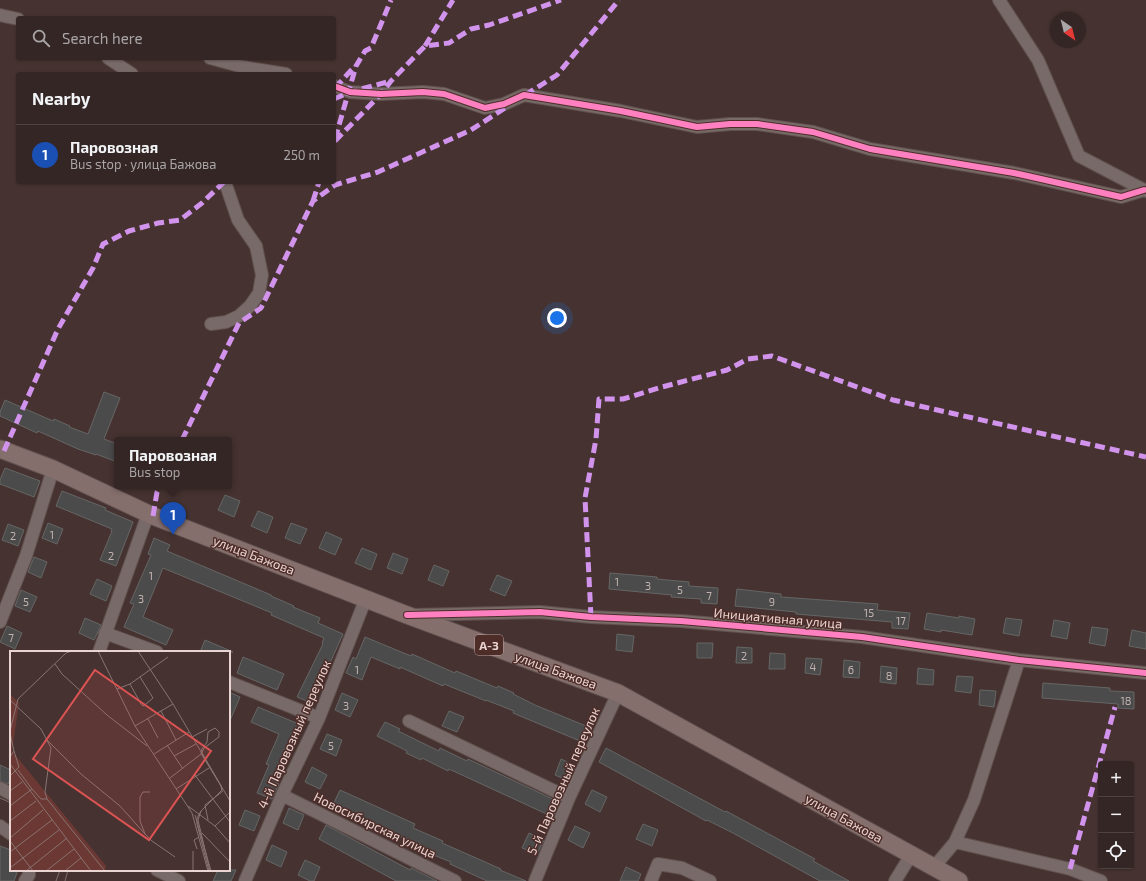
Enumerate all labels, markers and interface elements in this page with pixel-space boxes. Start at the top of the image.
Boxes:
north arrow [1050,12,1086,48]
search box [16,16,336,60]
icon: search [30,27,52,49]
text: Search here [62,29,143,47]
text: Nearby [32,88,90,108]
text: Паровозная [70,138,158,156]
text: 1 [42,147,48,163]
text: 250 m [284,147,320,163]
text: Bus stop · улица Бажова [70,156,217,172]
your location [547,308,567,328]
popup [114,437,232,489]
text: Паровозная [129,446,217,464]
text: Bus stop [129,464,180,480]
pin: 1 [160,502,186,535]
house number: 1 [50,528,54,541]
house number: 2 [10,529,16,542]
street label: улица Бажова [211,532,297,578]
house number: 2 [108,549,114,562]
house number: 1 [149,569,153,582]
house number: 1 [615,575,619,588]
house number: 3 [645,579,651,592]
house number: 5 [677,583,683,596]
house number: 7 [706,589,712,602]
house number: 3 [138,592,144,605]
house number: 5 [23,595,29,608]
house number: 9 [769,595,775,608]
street label: Инициативная улица [713,604,843,632]
house number: 15 [864,606,874,619]
house number: 17 [896,614,906,627]
house number: 7 [8,631,14,644]
road number: A-3 [475,635,503,655]
street label: улица Бажова [513,648,599,692]
house number: 2 [741,649,747,662]
inset map [10,651,230,871]
street label: 4-й Паровозный переулок [254,657,334,811]
house number: 4 [810,660,817,673]
house number: 1 [355,663,359,676]
house number: 6 [848,663,854,676]
house number: 8 [886,669,892,682]
house number: 18 [1120,694,1132,707]
house number: 3 [343,699,349,712]
street label: 5-й Паровозный переулок [523,705,603,857]
house number: 5 [328,739,334,752]
map controls [1098,761,1134,869]
button: + [1098,761,1134,797]
street label: Новосибирская улица [311,788,439,862]
street label: улица Бажова [802,790,886,846]
button: − [1098,797,1134,833]
button: locate [1098,833,1134,869]

